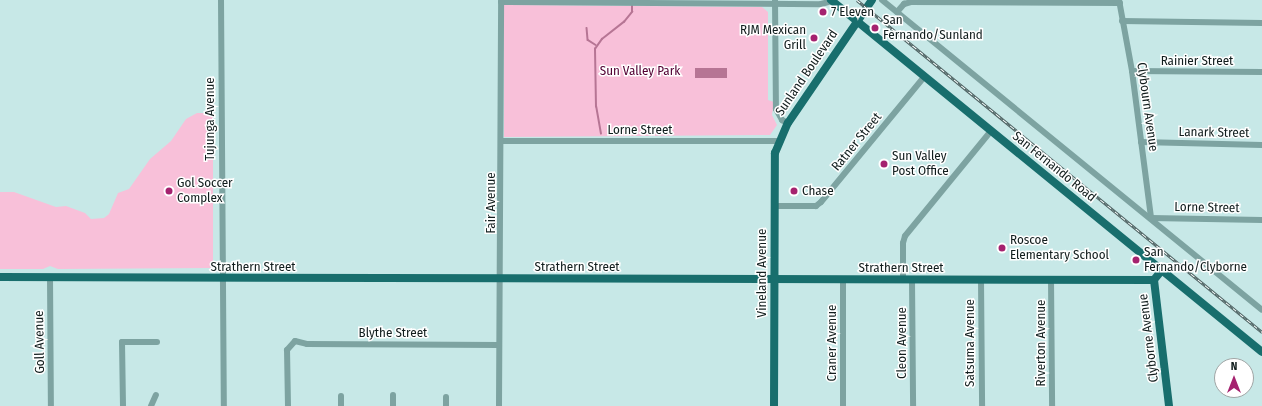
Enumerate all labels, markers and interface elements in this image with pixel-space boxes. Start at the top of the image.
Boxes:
place label: 7 Eleven [831,4,874,20]
marker: 7 Eleven [818,7,828,17]
place label: San Fernando/Sunland [883,13,983,44]
place label: RJM Mexican Grill [740,23,806,54]
marker: San Fernando/Sunland [870,23,880,33]
street label: Sunland Boulevard [772,27,842,119]
marker: RJM Mexican Grill [809,33,819,43]
street label: Rainier Street [1161,53,1233,69]
street label: Clybourn Avenue [1133,62,1161,152]
park label: Sun Valley Park [600,63,680,79]
street label: Tujunga Avenue [202,77,218,161]
street label: Ratner Street [829,110,885,174]
street label: Lorne Street [607,122,673,138]
street label: Lanark Street [1178,125,1250,141]
street label: San Fernando Road [1009,129,1099,205]
place label: Sun Valley Post Office [892,149,949,180]
marker: Sun Valley Post Office [879,159,889,169]
street label: Fair Avenue [483,172,499,234]
place label: Gol Soccer Complex [177,176,233,207]
place label: Chase [802,183,834,199]
marker: Gol Soccer Complex [164,186,174,196]
marker: Chase [789,186,799,196]
street label: Lorne Street [1174,200,1240,216]
street label: Vineland Avenue [754,229,770,317]
place label: Roscoe Elementary School [1010,233,1109,264]
marker: Roscoe Elementary School [997,243,1007,253]
place label: San Fernando/Clyborne [1144,245,1247,276]
marker: San Fernando/Clyborne [1131,255,1141,265]
street label: Strathern Street [210,259,296,275]
street label: Strathern Street [534,259,620,275]
street label: Strathern Street [858,260,944,276]
street label: Clyborne Avenue [1136,293,1162,383]
street label: Satsuma Avenue [962,299,978,387]
street label: Riverton Avenue [1033,300,1049,386]
street label: Craner Avenue [824,305,840,381]
street label: Cleon Avenue [894,307,910,379]
street label: Goll Avenue [32,310,48,374]
street label: Blythe Street [359,325,427,341]
north arrow [1214,358,1254,398]
text: N [1231,360,1237,373]

